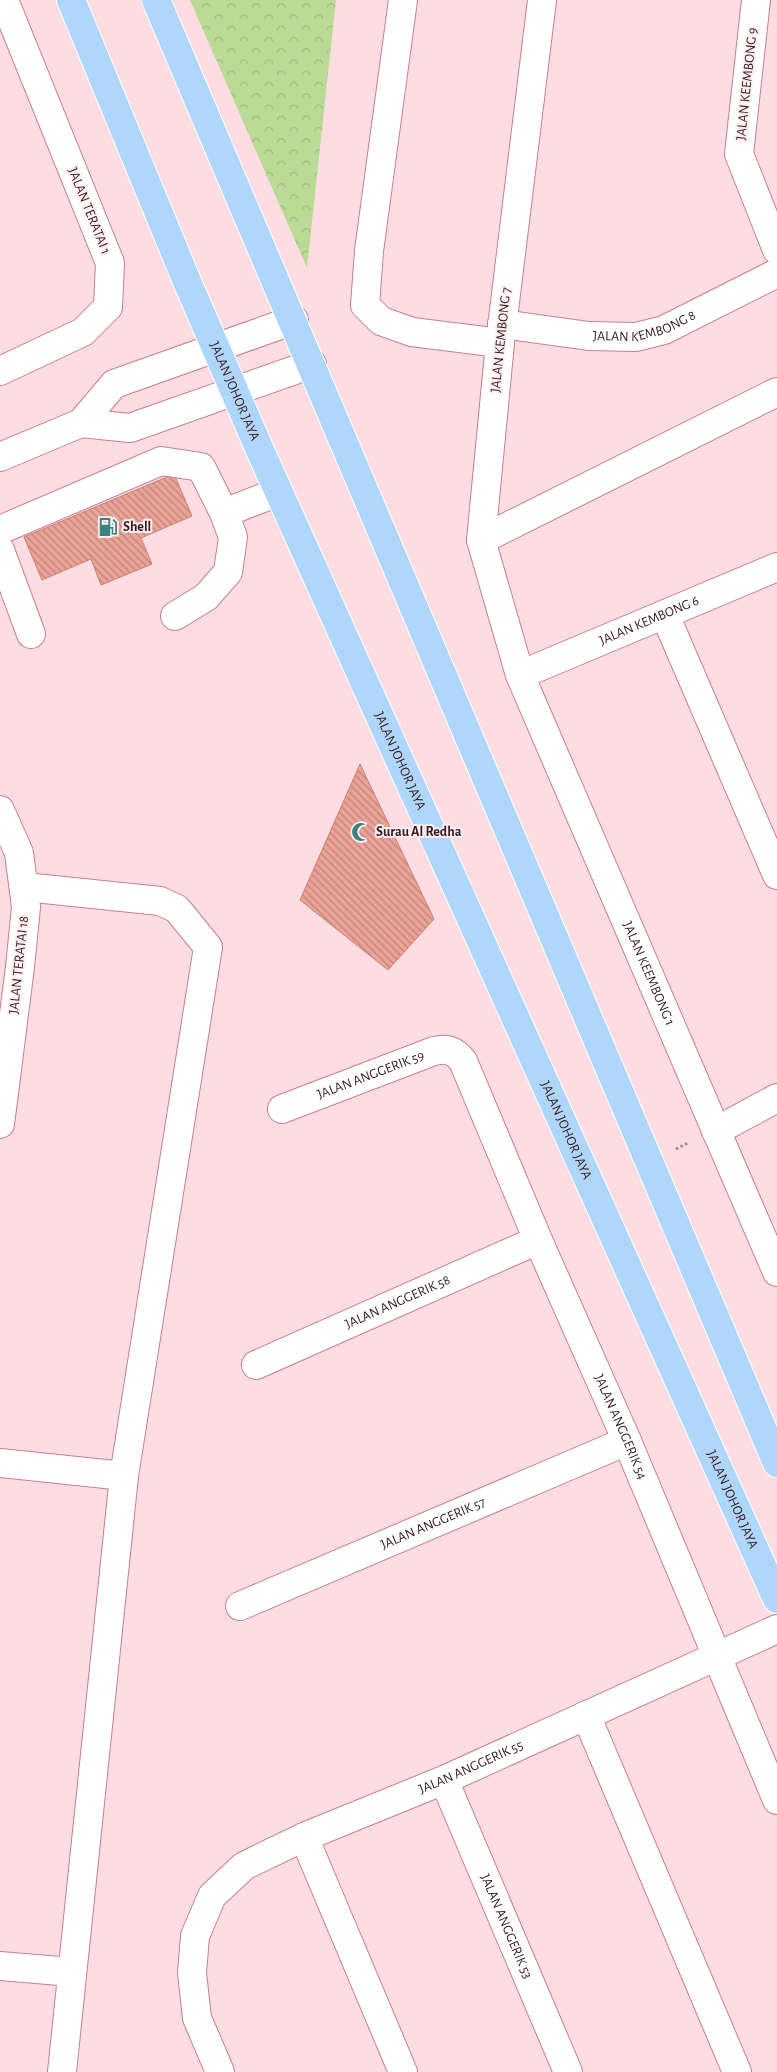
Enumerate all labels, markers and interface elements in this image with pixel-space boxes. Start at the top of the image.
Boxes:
street label: JALAN KEEMBONG 9 [734,27,760,141]
street label: JALAN TERATAI 1 [65,166,113,256]
street label: JALAN KEMBONG 7 [489,286,514,393]
street label: JALAN KEMBONG 8 [593,308,698,344]
street label: JALAN JOHOR JAYA [207,340,262,443]
fuel station icon: Shell [97,516,119,538]
place label: Shell [123,520,151,534]
street label: JALAN KEMBONG 6 [597,594,701,648]
street label: JALAN JOHOR JAYA [372,710,428,812]
mosque icon: Surau Al Redha [350,821,372,843]
place label: Surau Al Redha [376,825,462,839]
street label: JALAN TERATAI 18 [7,915,31,1015]
street label: JALAN KEEMBONG 1 [620,919,677,1028]
street label: JALAN ANGGERIK 59 [315,1048,426,1102]
street label: JALAN JOHOR JAYA [538,1079,594,1182]
street label: JALAN ANGGERIK 58 [343,1273,452,1332]
street label: JALAN ANGGERIK 54 [591,1372,649,1482]
street label: JALAN JOHOR JAYA [704,1448,760,1551]
street label: JALAN ANGGERIK 57 [379,1495,488,1552]
street label: JALAN ANGGERIK 55 [417,1738,525,1796]
street label: JALAN ANGGERIK 53 [478,1872,535,1981]

